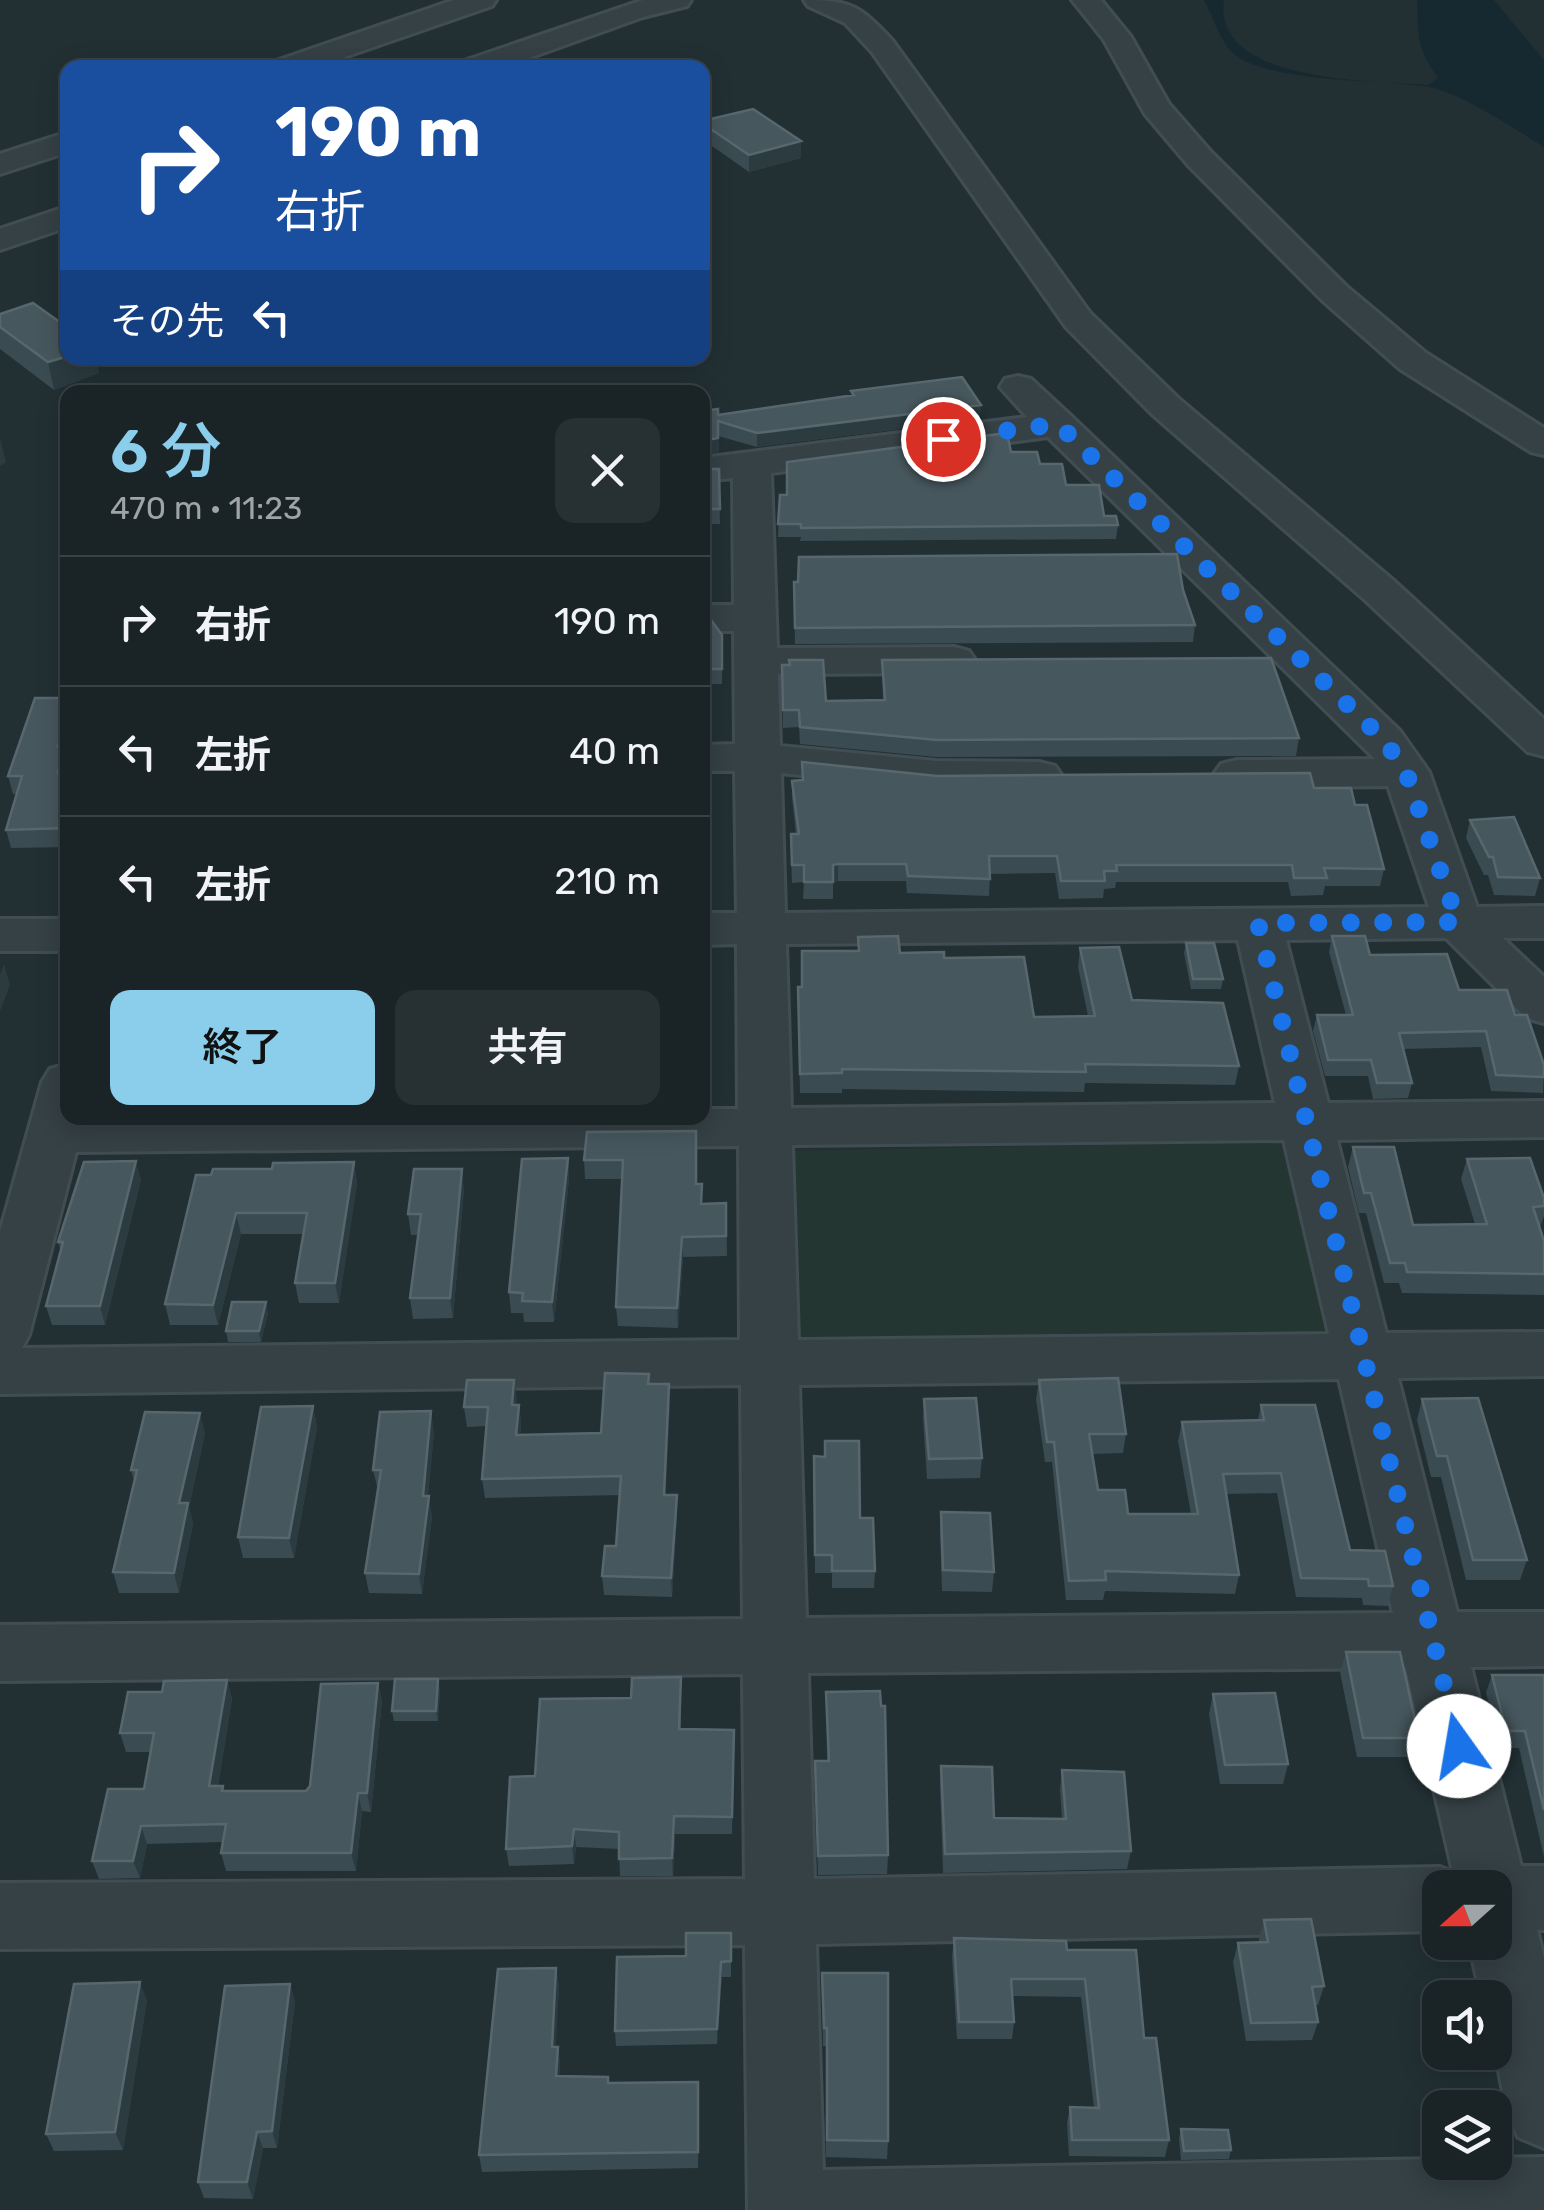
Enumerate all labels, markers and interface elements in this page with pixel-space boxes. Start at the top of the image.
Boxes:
text: 190 m [275,91,481,174]
icon: right [110,100,240,230]
text: 右折 [275,185,365,238]
icon: left [244,290,299,345]
text: その先 [110,298,224,344]
pin [901,397,986,482]
icon: arrive [916,412,971,467]
text: 6 分 [110,416,222,487]
button: close [555,418,660,523]
text: 470 m · 11:23 [110,489,302,527]
icon: right [110,594,165,649]
text: 190 m [554,598,660,644]
text: 右折 [195,602,271,648]
icon: left [110,724,165,779]
text: 40 m [569,728,660,774]
text: 左折 [195,732,271,778]
icon: left [110,854,165,909]
text: 210 m [554,858,660,904]
text: 左折 [195,862,271,908]
button: 終了 [110,990,375,1105]
button: 共有 [395,990,660,1105]
position arrow [1407,1694,1511,1798]
north arrow [1422,1870,1512,1960]
map controls [1422,1870,1512,2180]
button: sound [1422,1980,1512,2070]
button: layers [1422,2090,1512,2180]

